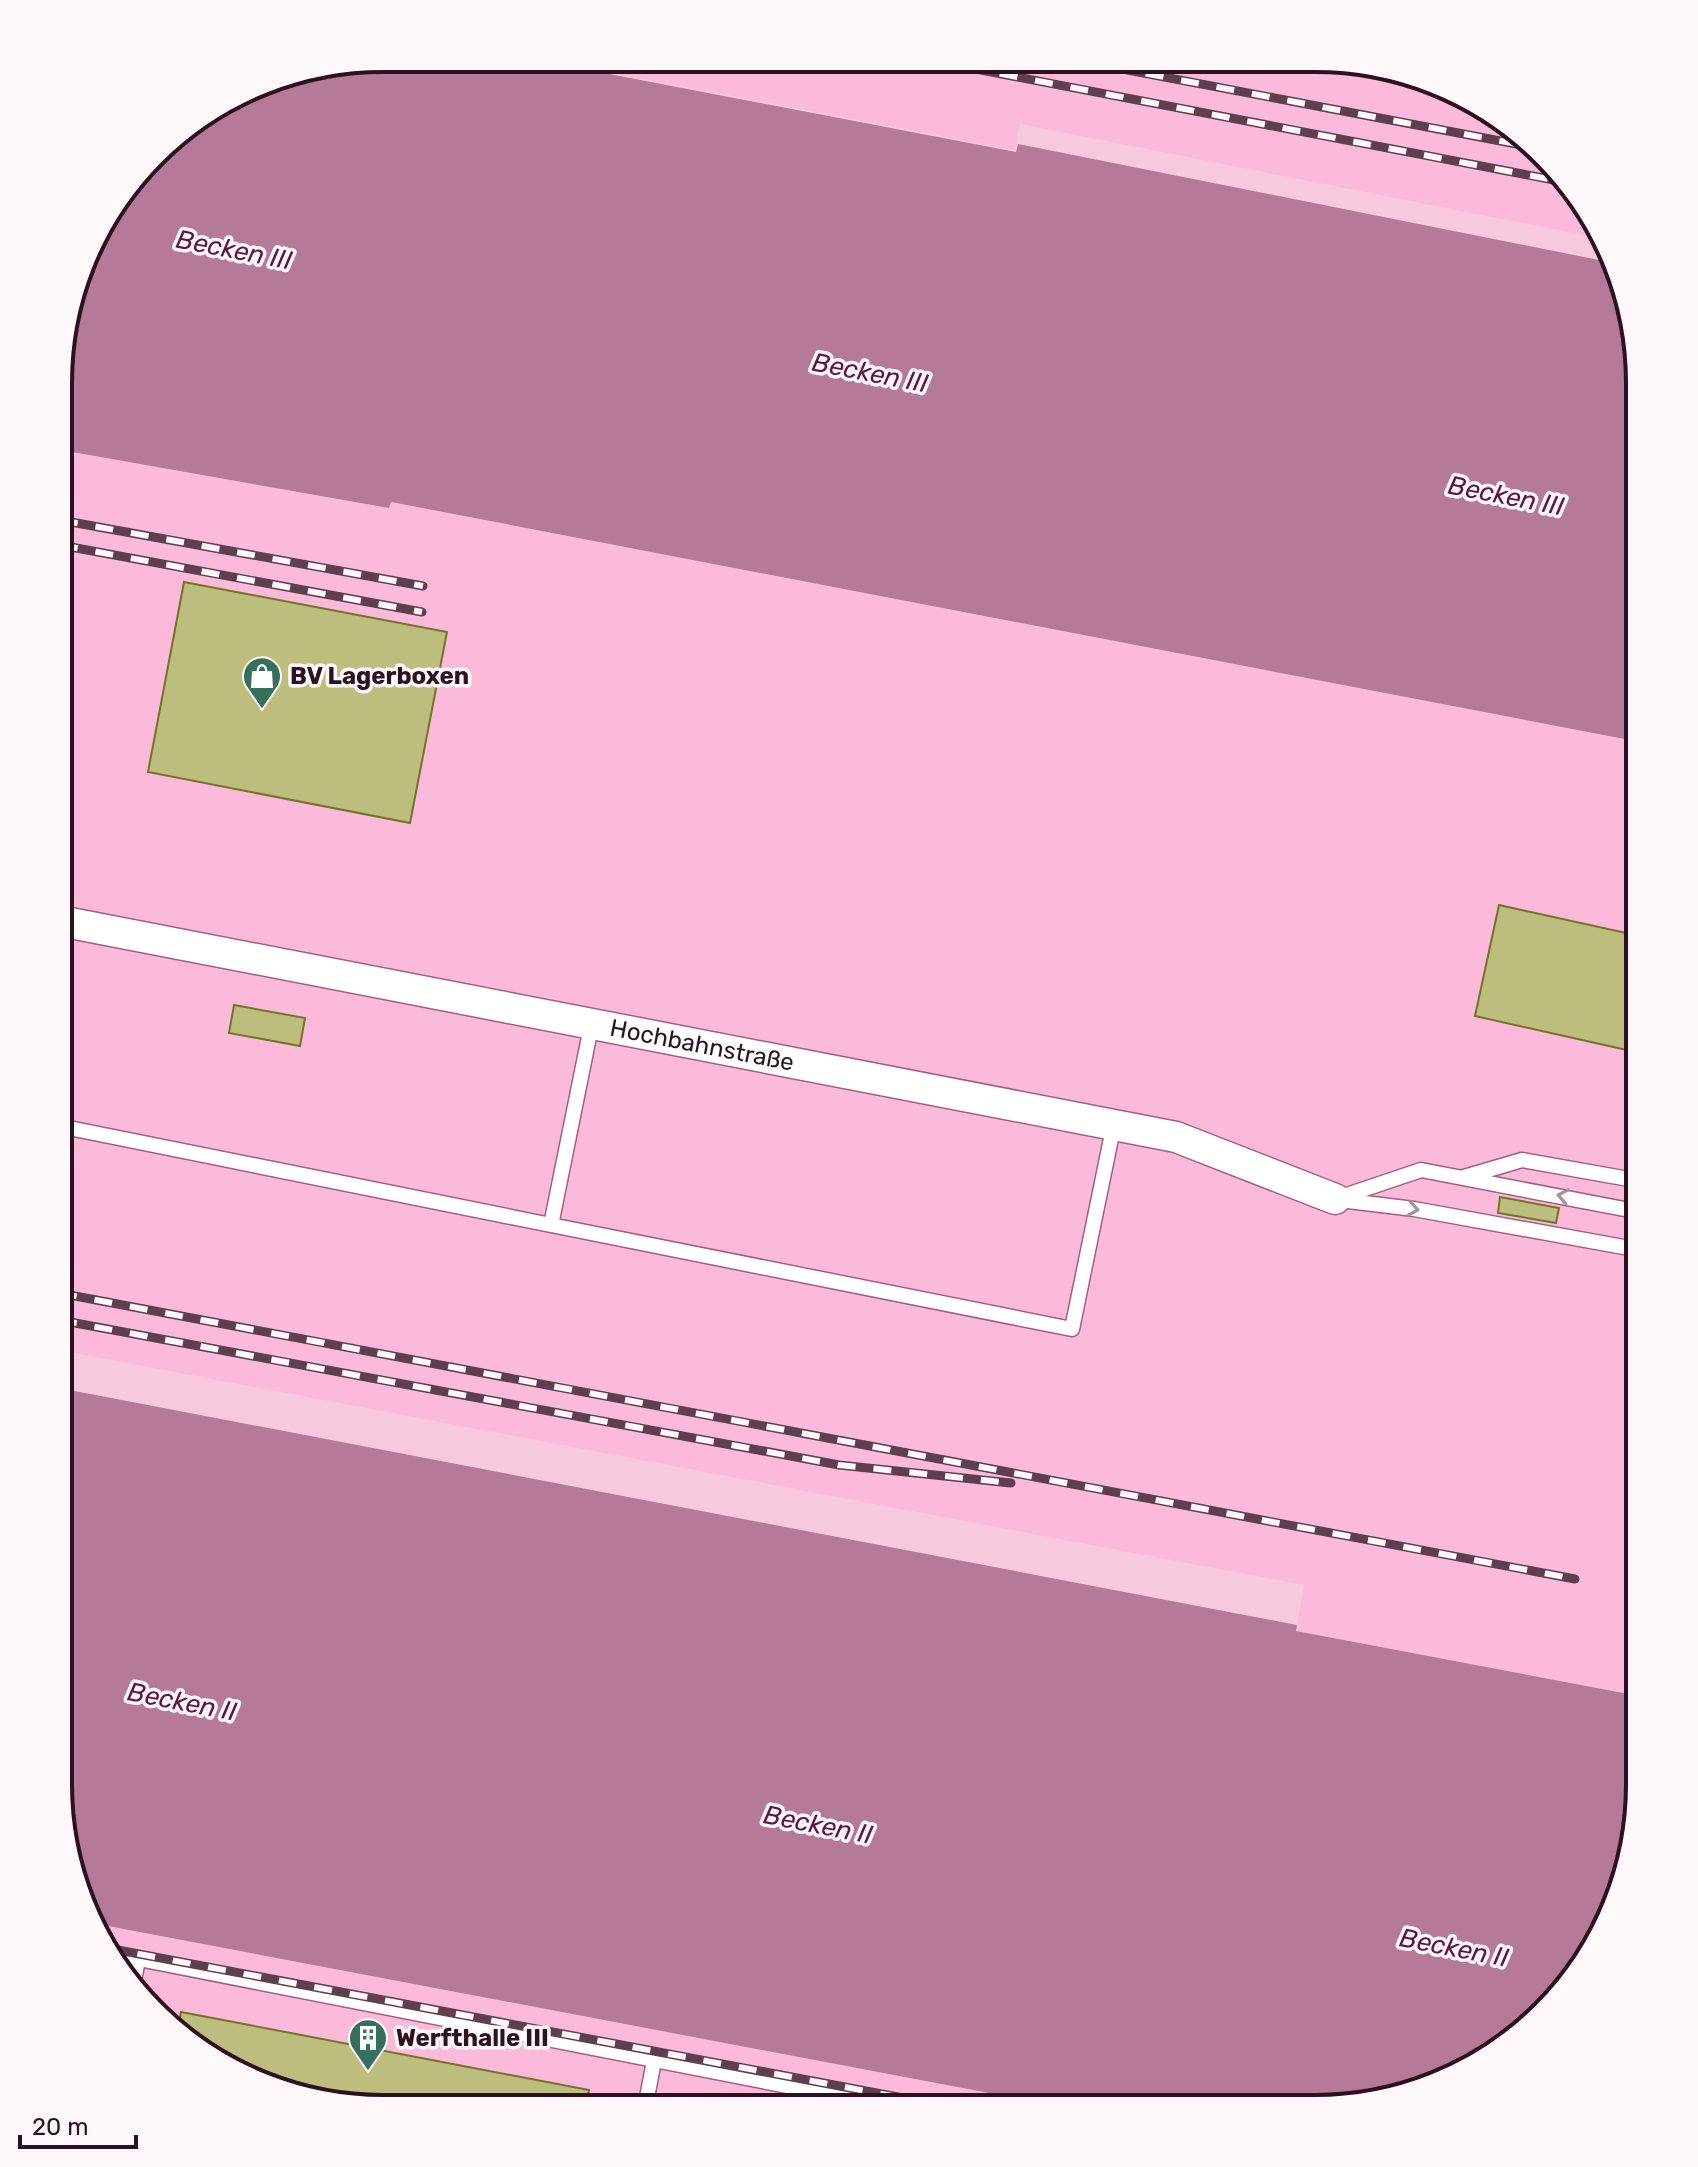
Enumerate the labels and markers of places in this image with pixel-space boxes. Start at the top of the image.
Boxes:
shop icon: BV Lagerboxen [241,655,283,710]
place label: BV Lagerboxen [290,662,469,690]
building icon: Werfthalle III [347,2017,389,2072]
place label: Werfthalle III [396,2024,549,2052]

